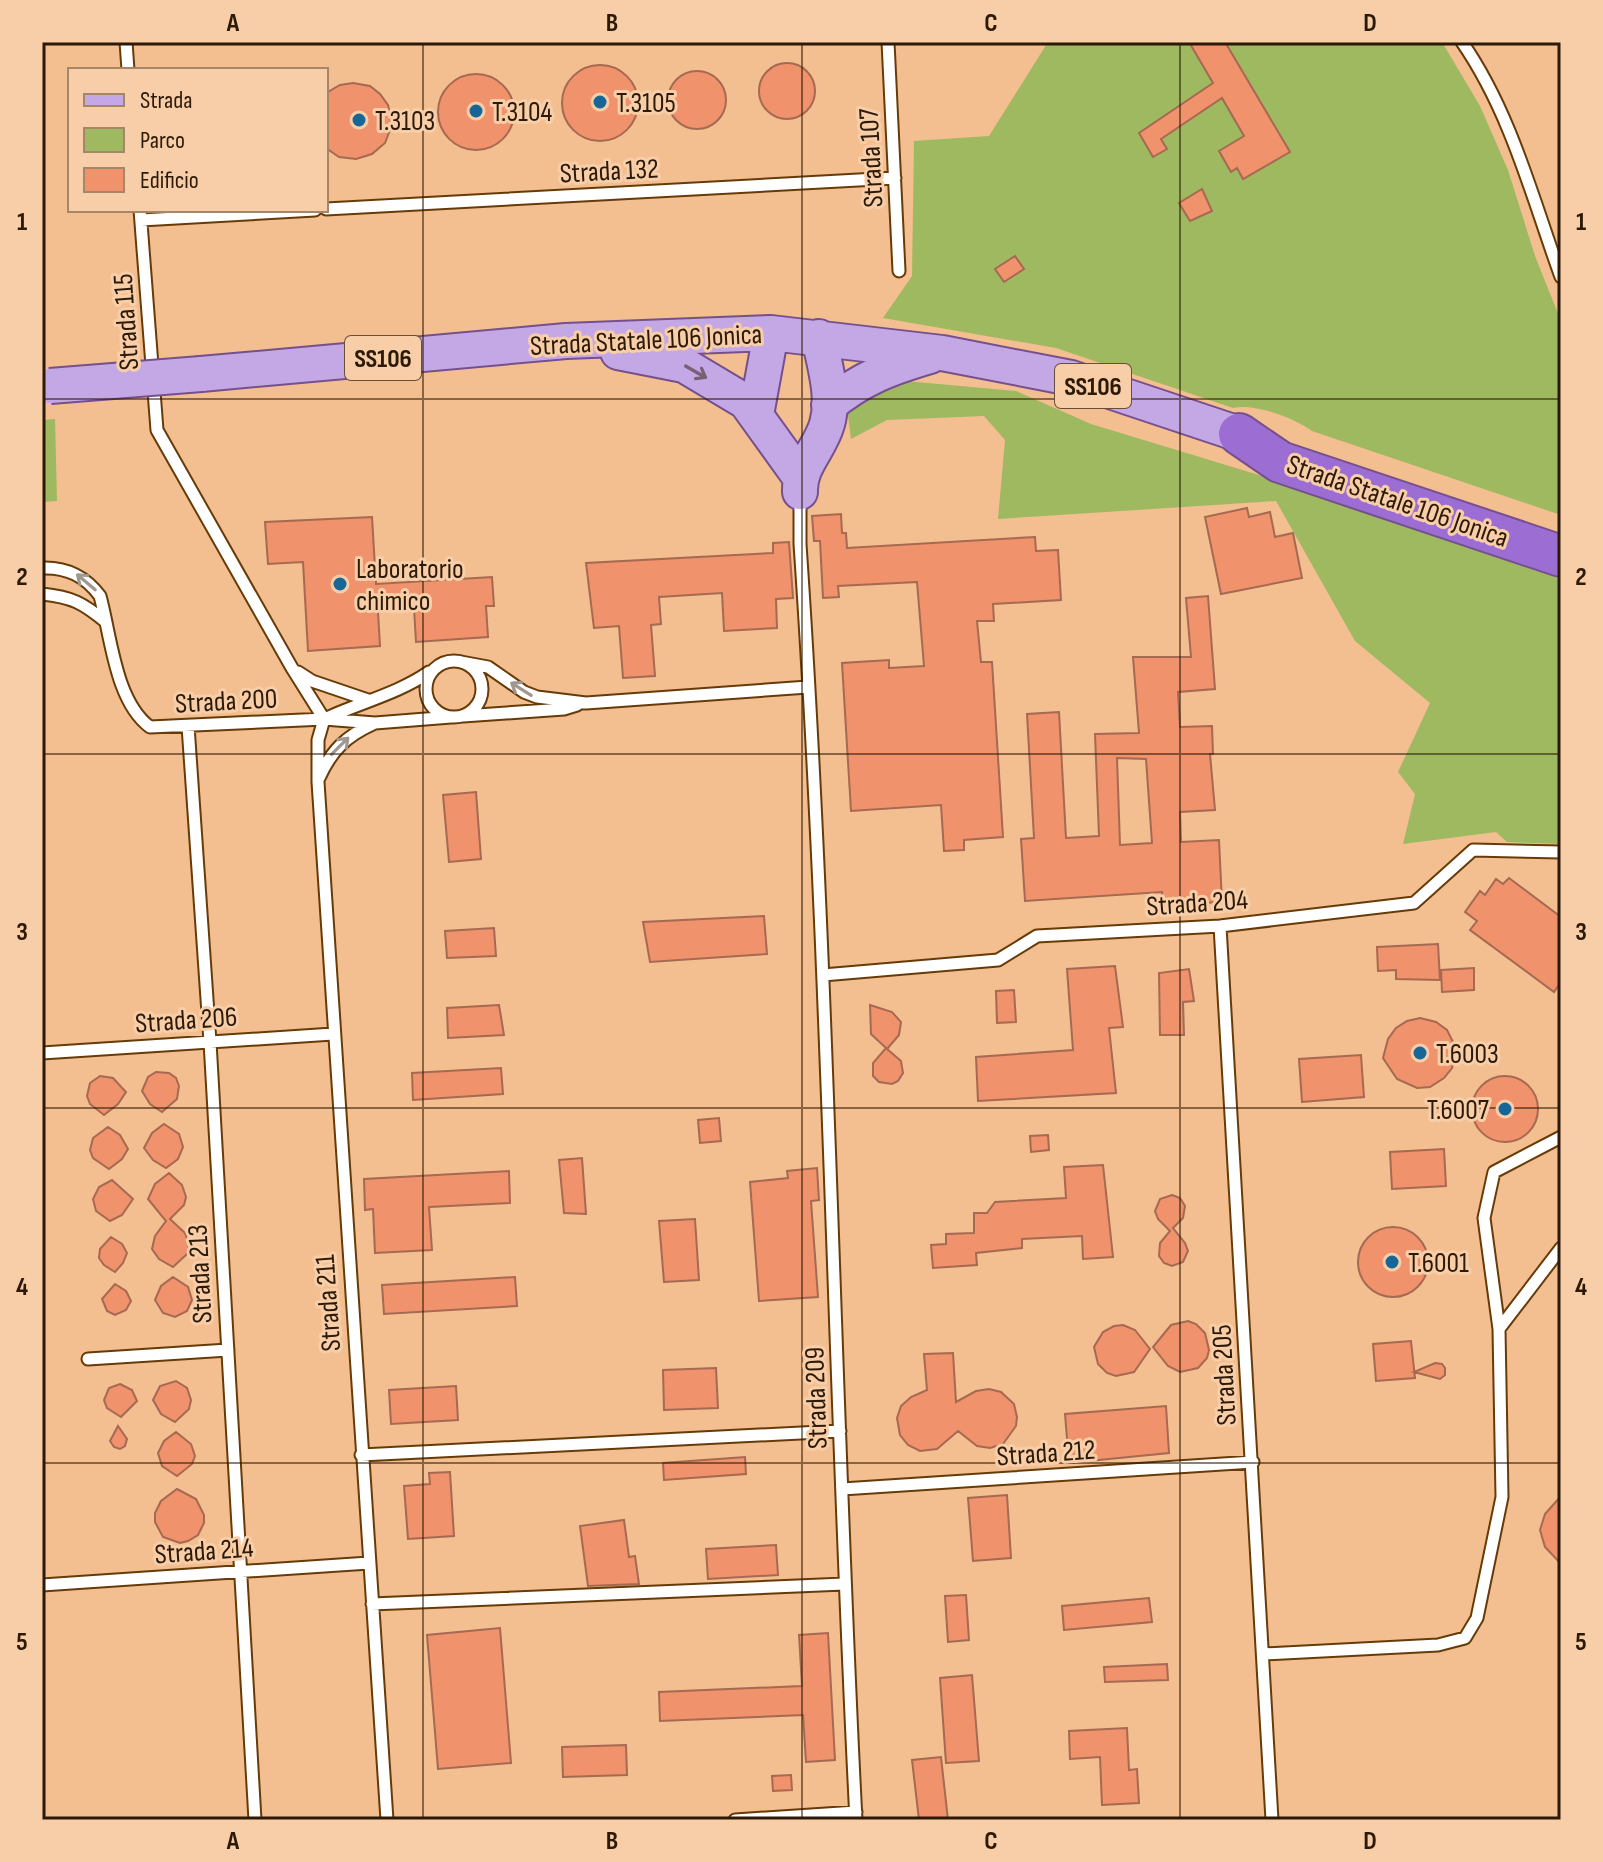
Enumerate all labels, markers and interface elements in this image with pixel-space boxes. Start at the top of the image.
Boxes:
text: A [226,8,240,39]
text: B [606,8,618,39]
text: C [984,8,998,39]
text: D [1363,8,1377,39]
legend [68,68,328,212]
text: Strada [140,86,193,115]
place label: T.3105 [616,87,676,120]
marker: T.3105 [591,93,609,111]
place label: T.3104 [492,96,552,129]
marker: T.3104 [467,102,485,120]
place label: T.3103 [375,105,435,138]
street label: Strada 107 [852,108,891,208]
marker: T.3103 [350,111,368,129]
text: Parco [140,126,185,155]
street label: Strada 132 [559,152,659,191]
text: Edificio [140,166,199,195]
text: 1 [17,207,27,238]
text: 1 [1576,207,1586,238]
street label: Strada 115 [107,273,146,371]
street label: Strada Statale 106 Jonica [529,318,763,363]
road number: SS106 [345,336,421,380]
road number: SS106 [1055,364,1131,408]
one-way arrow [683,365,707,380]
street label: Strada Statale 106 Jonica [1282,448,1513,555]
place label: Laboratorio chimico [356,553,464,618]
text: 2 [16,562,28,593]
text: 2 [1575,562,1587,593]
one-way arrow [76,573,96,591]
marker: Laboratorio chimico [331,575,349,593]
one-way arrow [511,680,533,697]
street label: Strada 200 [174,682,278,721]
one-way arrow [330,737,350,756]
street label: Strada 204 [1145,883,1249,923]
text: 3 [16,917,28,948]
text: 3 [1575,917,1587,948]
street label: Strada 206 [134,1000,238,1041]
place label: T.6003 [1436,1038,1499,1071]
marker: T.6003 [1411,1044,1429,1062]
place label: T.6007 [1427,1094,1489,1127]
marker: T.6007 [1496,1100,1514,1118]
street label: Strada 213 [181,1224,220,1324]
place label: T.6001 [1408,1247,1469,1280]
street label: Strada 211 [309,1253,348,1352]
marker: T.6001 [1383,1253,1401,1271]
text: 4 [16,1272,28,1303]
text: 4 [1575,1272,1587,1303]
street label: Strada 205 [1205,1324,1244,1426]
street label: Strada 209 [798,1346,835,1450]
street label: Strada 212 [996,1434,1097,1473]
street label: Strada 214 [154,1532,255,1571]
text: 5 [16,1627,28,1658]
text: 5 [1575,1627,1587,1658]
text: A [226,1826,240,1857]
text: B [606,1826,618,1857]
text: C [984,1826,998,1857]
text: D [1363,1826,1377,1857]

